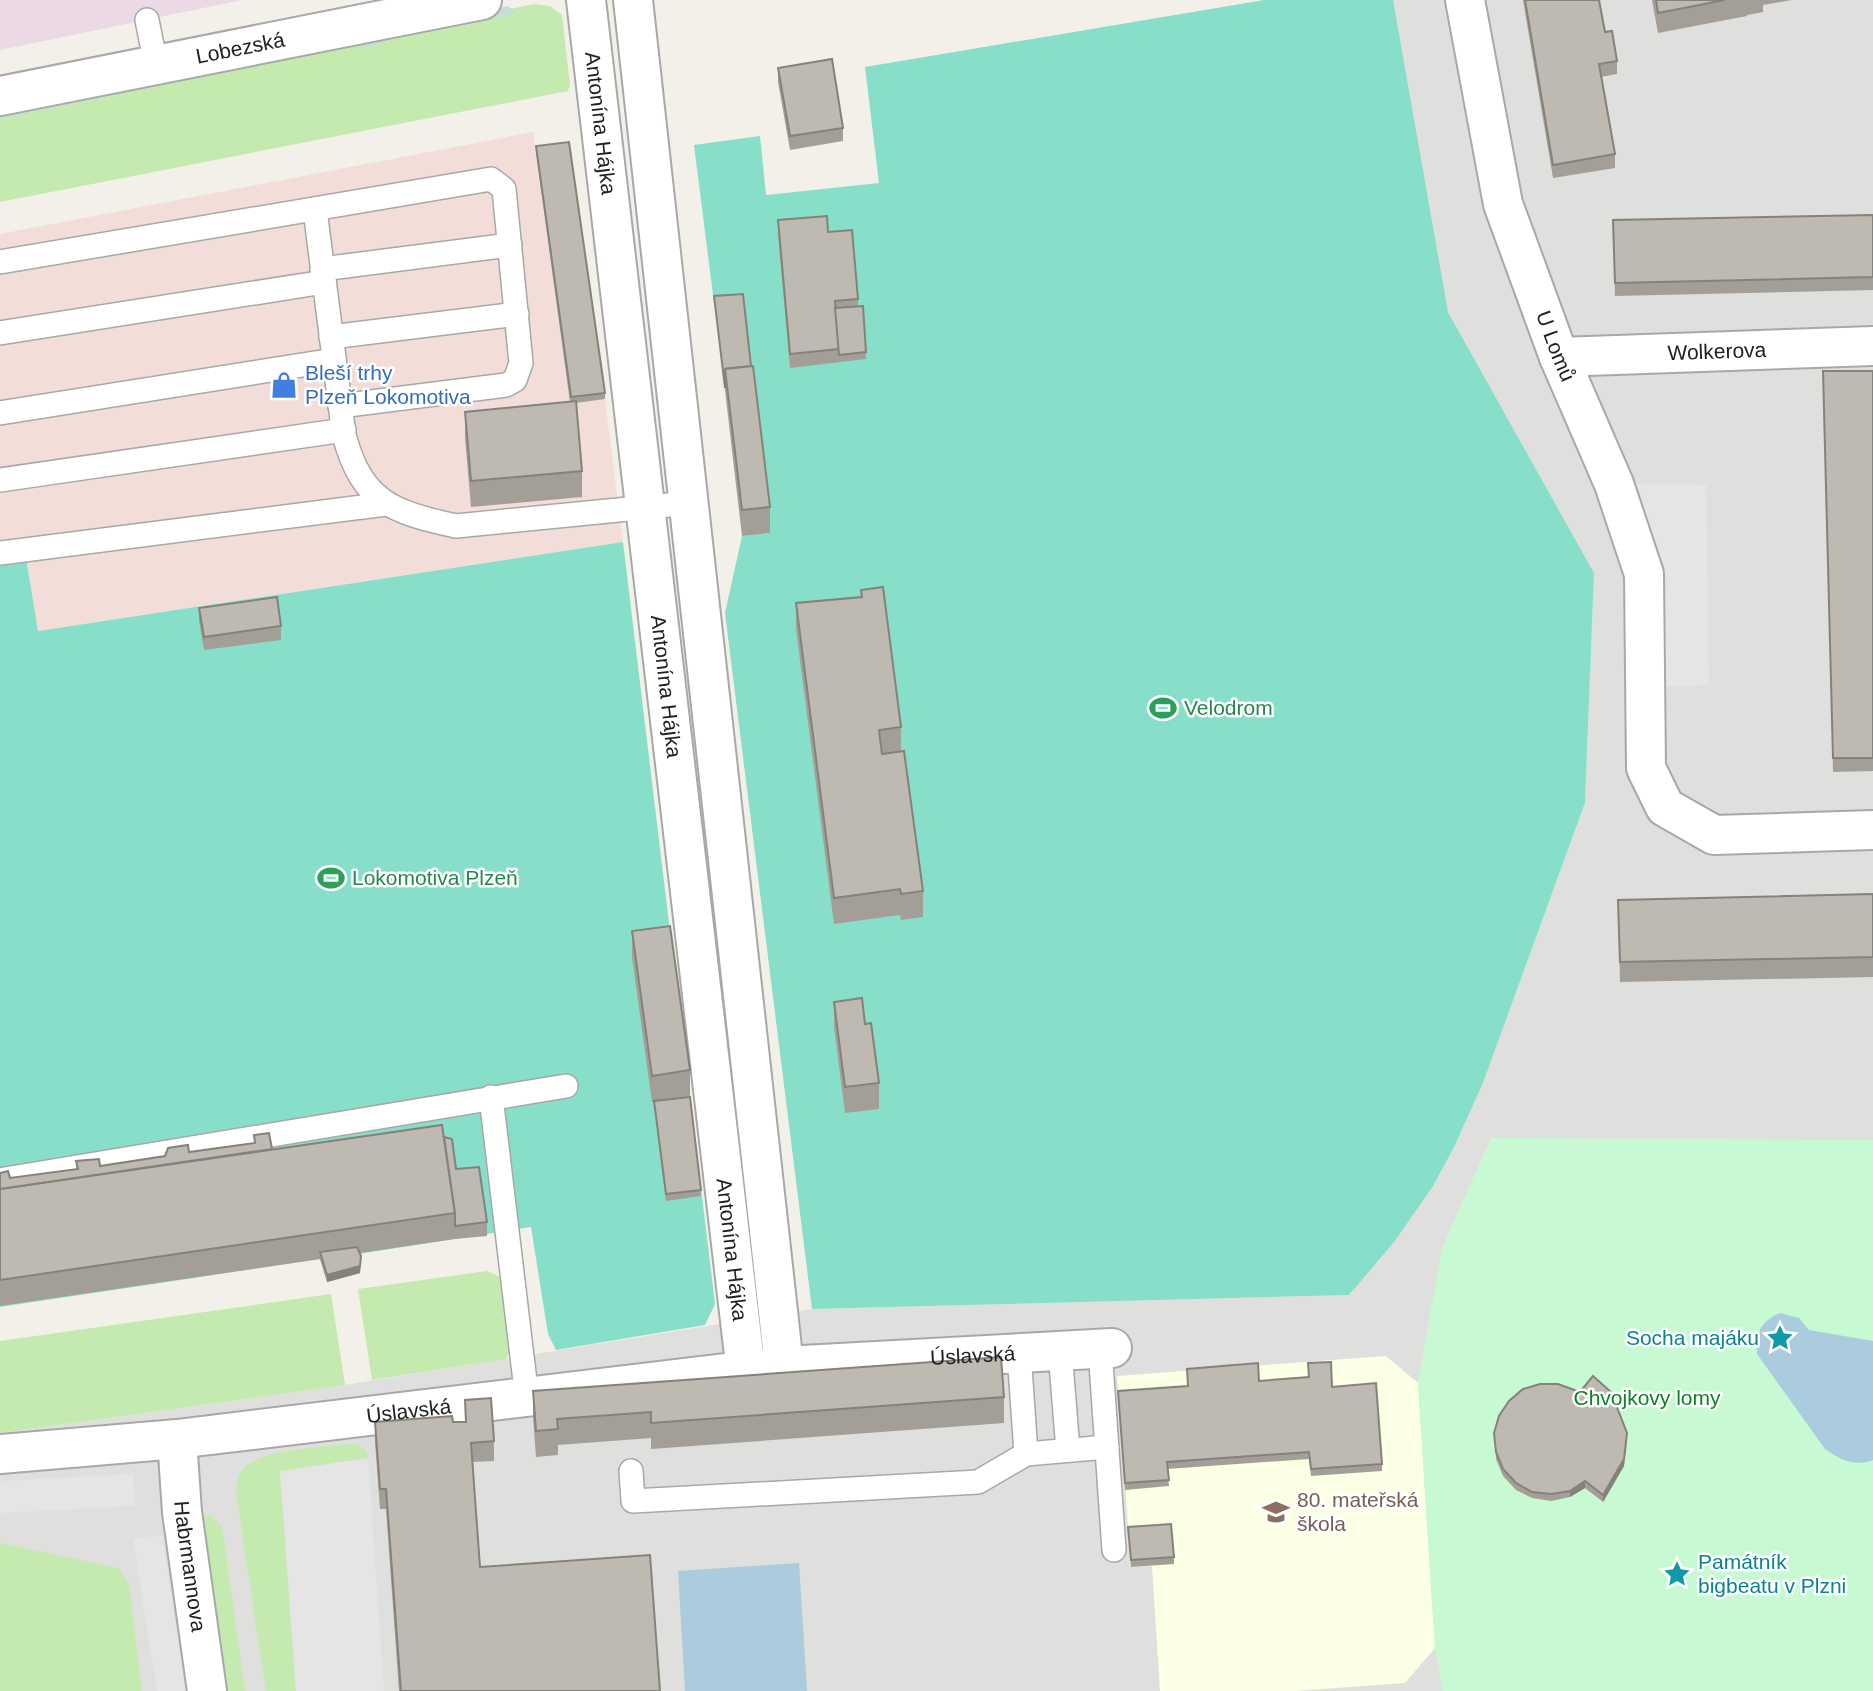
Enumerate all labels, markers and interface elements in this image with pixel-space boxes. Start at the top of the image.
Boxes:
street label: Lobezská [194,28,287,68]
street label: Antonína Hájka [581,50,621,196]
street label: U Lomů [1532,308,1580,385]
street label: Wolkerova [1667,338,1767,364]
place label: Bleší trhy Plzeň Lokomotiva [305,361,471,408]
shop icon: Bleší trhy Plzeň Lokomotiva [269,370,299,400]
street label: Antonína Hájka [647,614,686,759]
sports icon: Velodrom [1148,693,1178,723]
place label: Velodrom [1184,696,1273,719]
sports icon: Lokomotiva Plzeň [316,863,346,893]
place label: Lokomotiva Plzeň [352,866,518,889]
street label: Antonína Hájka [712,1177,752,1322]
place icon: Socha majáku [1765,1323,1795,1353]
place label: Socha majáku [1626,1326,1759,1349]
street label: Úslavská [930,1341,1016,1369]
park label: Chvojkovy lomy [1573,1386,1721,1409]
street label: Úslavská [365,1394,453,1427]
place label: 80. mateřská škola [1297,1488,1419,1535]
school or university icon: 80. mateřská škola [1261,1497,1291,1527]
street label: Habrmannova [170,1500,211,1633]
place label: Památník bigbeatu v Plzni [1698,1550,1846,1597]
place icon: Památník bigbeatu v Plzni [1662,1559,1692,1589]

